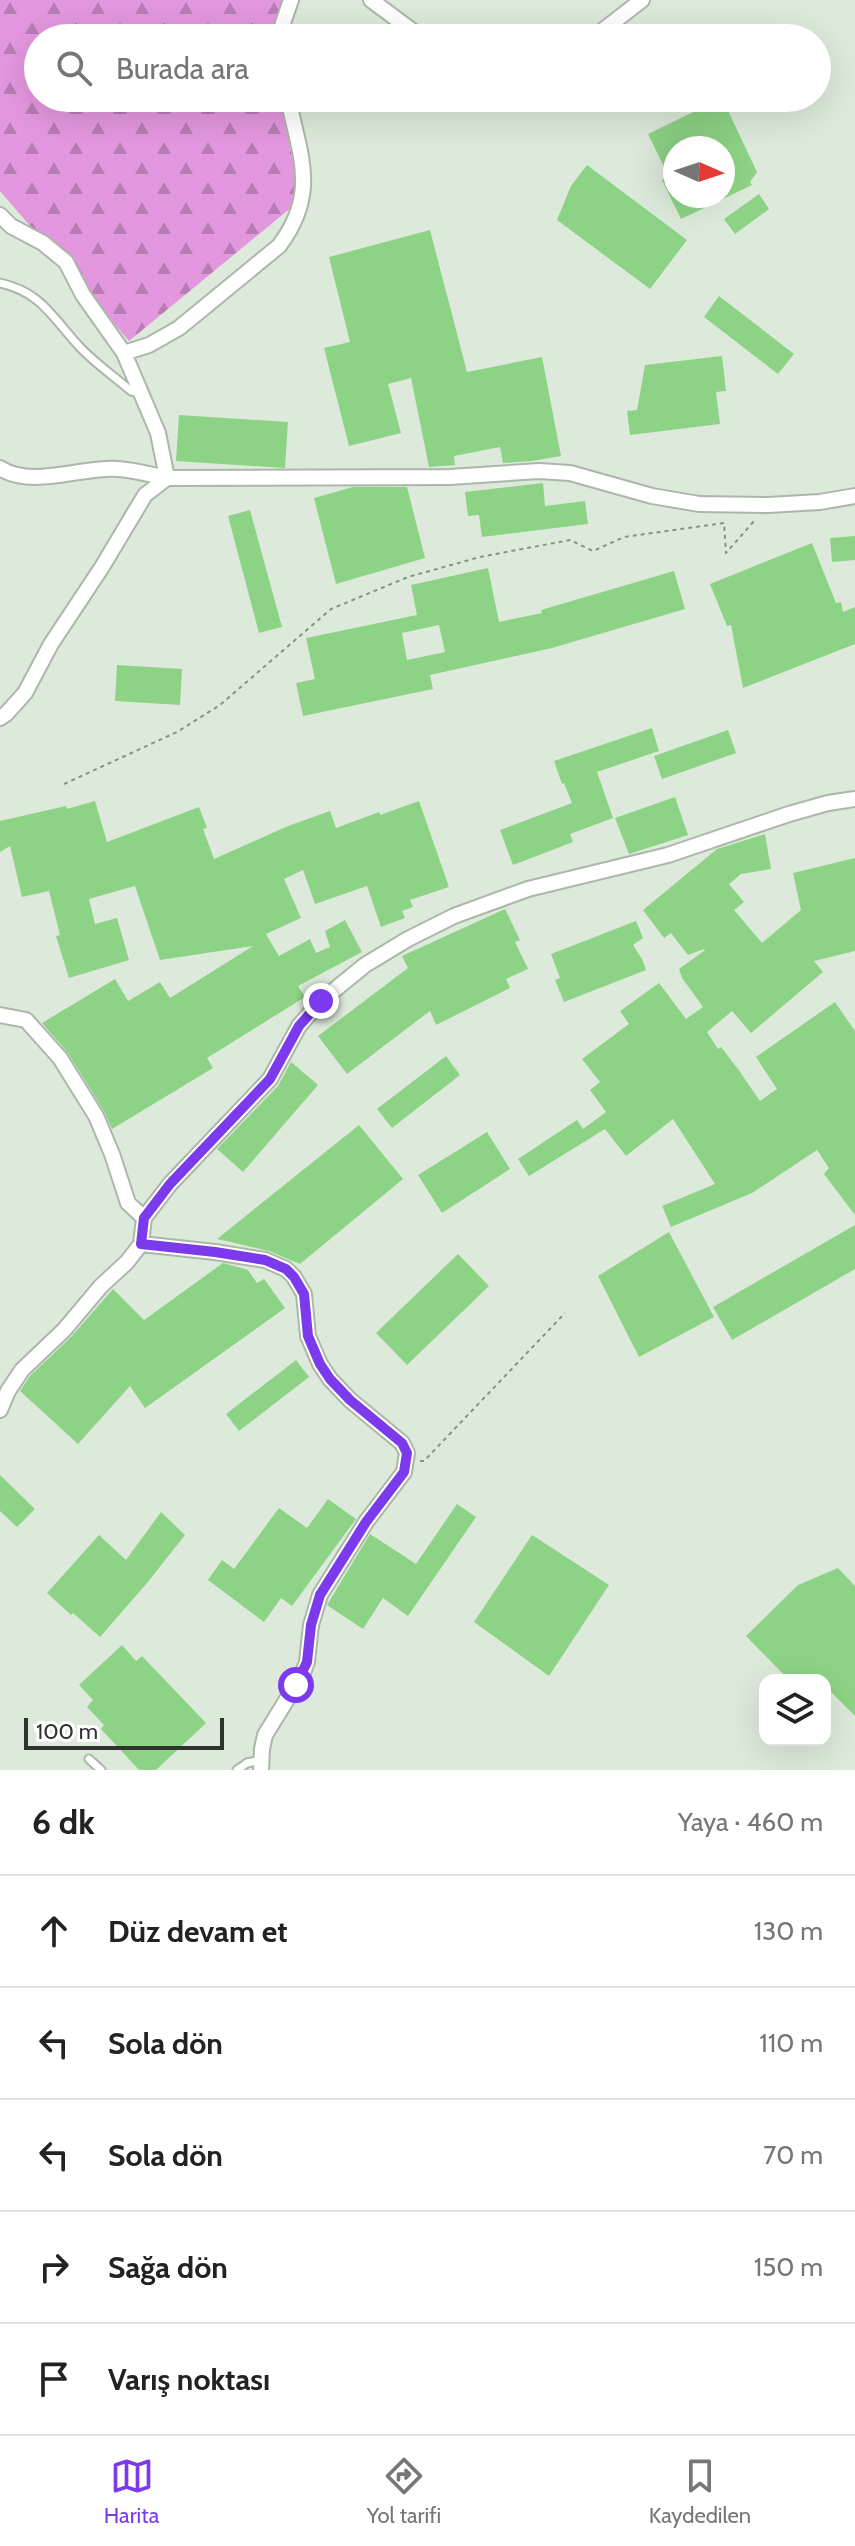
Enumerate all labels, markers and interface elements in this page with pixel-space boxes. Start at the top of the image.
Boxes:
search box [24,24,831,112]
icon: search [52,46,96,90]
text: Burada ara [116,50,249,87]
north arrow [663,136,735,208]
route end [303,983,339,1019]
route start [278,1667,314,1703]
map controls [759,1674,831,1746]
button: layers [759,1674,831,1746]
scale bar [24,1714,224,1750]
text: 100 m [36,1718,98,1745]
text: 6 dk [32,1801,95,1843]
text: Yaya · 460 m [678,1806,823,1838]
icon: ahead [32,1909,76,1953]
text: Düz devam et [108,1913,288,1950]
text: 130 m [754,1915,823,1947]
icon: left [32,2021,76,2065]
text: Sola dön [108,2025,223,2062]
text: 110 m [759,2027,823,2059]
icon: left [32,2133,76,2177]
text: Sola dön [108,2137,223,2174]
text: 70 m [763,2139,823,2171]
icon: right [32,2245,76,2289]
text: Sağa dön [108,2249,228,2286]
text: 150 m [754,2251,823,2283]
icon: arrive [32,2357,76,2401]
text: Varış noktası [108,2361,270,2398]
tab: Harita [104,2454,159,2529]
tab: Yol tarifi [367,2454,441,2529]
tab: Kaydedilen [649,2454,751,2529]

